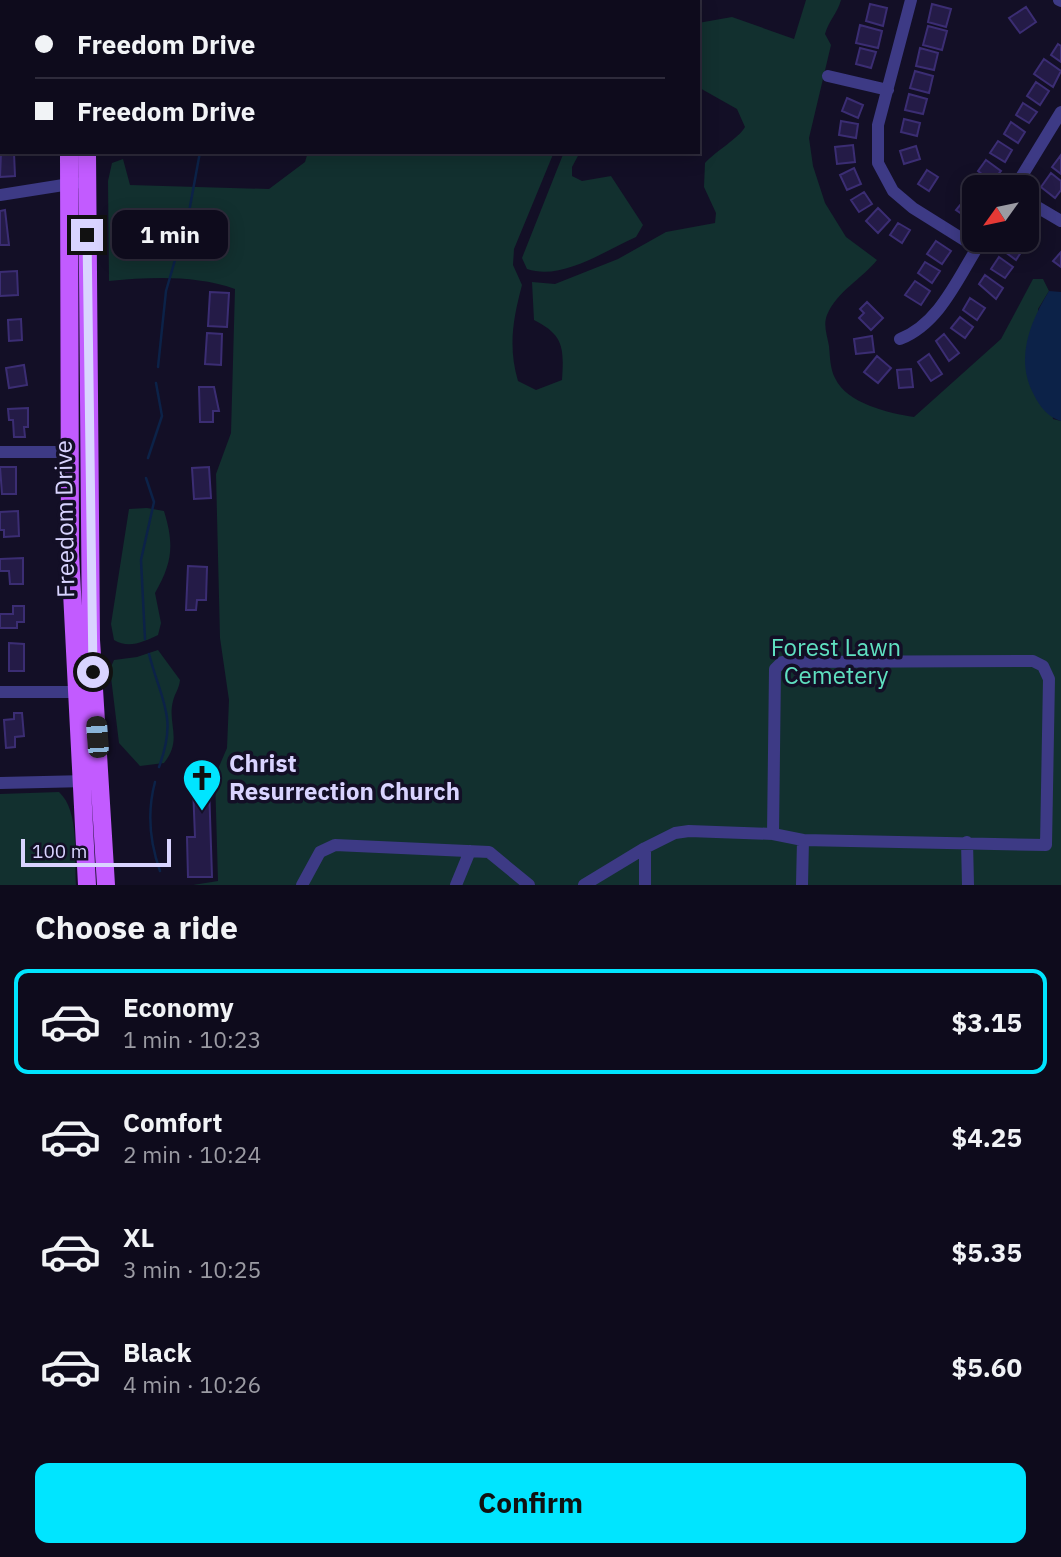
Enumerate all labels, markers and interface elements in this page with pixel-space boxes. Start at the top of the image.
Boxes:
text: Freedom Drive [77,27,255,61]
text: Freedom Drive [77,94,255,128]
north arrow [962,175,1040,252]
map controls [962,175,1039,252]
callout: 1 min [112,210,227,260]
route end [71,219,103,251]
text: 1 min [140,219,200,249]
street label: Freedom Drive [47,440,81,598]
park label: Forest Lawn Cemetery [771,631,901,691]
route start [77,656,109,688]
car [86,715,109,759]
place label: Christ Resurrection Church [229,747,460,807]
church icon: Christ Resurrection Church [181,757,223,812]
scale bar [21,836,172,868]
text: 100 m [32,839,87,863]
text: Choose a ride [35,906,238,948]
icon: car [39,990,102,1053]
text: Economy [123,990,234,1024]
text: $3.15 [952,1005,1022,1039]
text: 1 min · 10:23 [123,1024,261,1054]
icon: car [39,1105,102,1168]
text: Comfort [123,1105,222,1139]
text: $4.25 [952,1120,1022,1154]
text: 2 min · 10:24 [123,1139,261,1169]
icon: car [39,1220,102,1283]
text: XL [123,1220,154,1254]
text: $5.35 [952,1235,1022,1269]
text: 3 min · 10:25 [123,1254,261,1284]
icon: car [39,1335,102,1398]
text: Black [123,1335,191,1369]
text: $5.60 [952,1350,1022,1384]
text: 4 min · 10:26 [123,1369,261,1399]
button: Confirm [35,1463,1026,1543]

